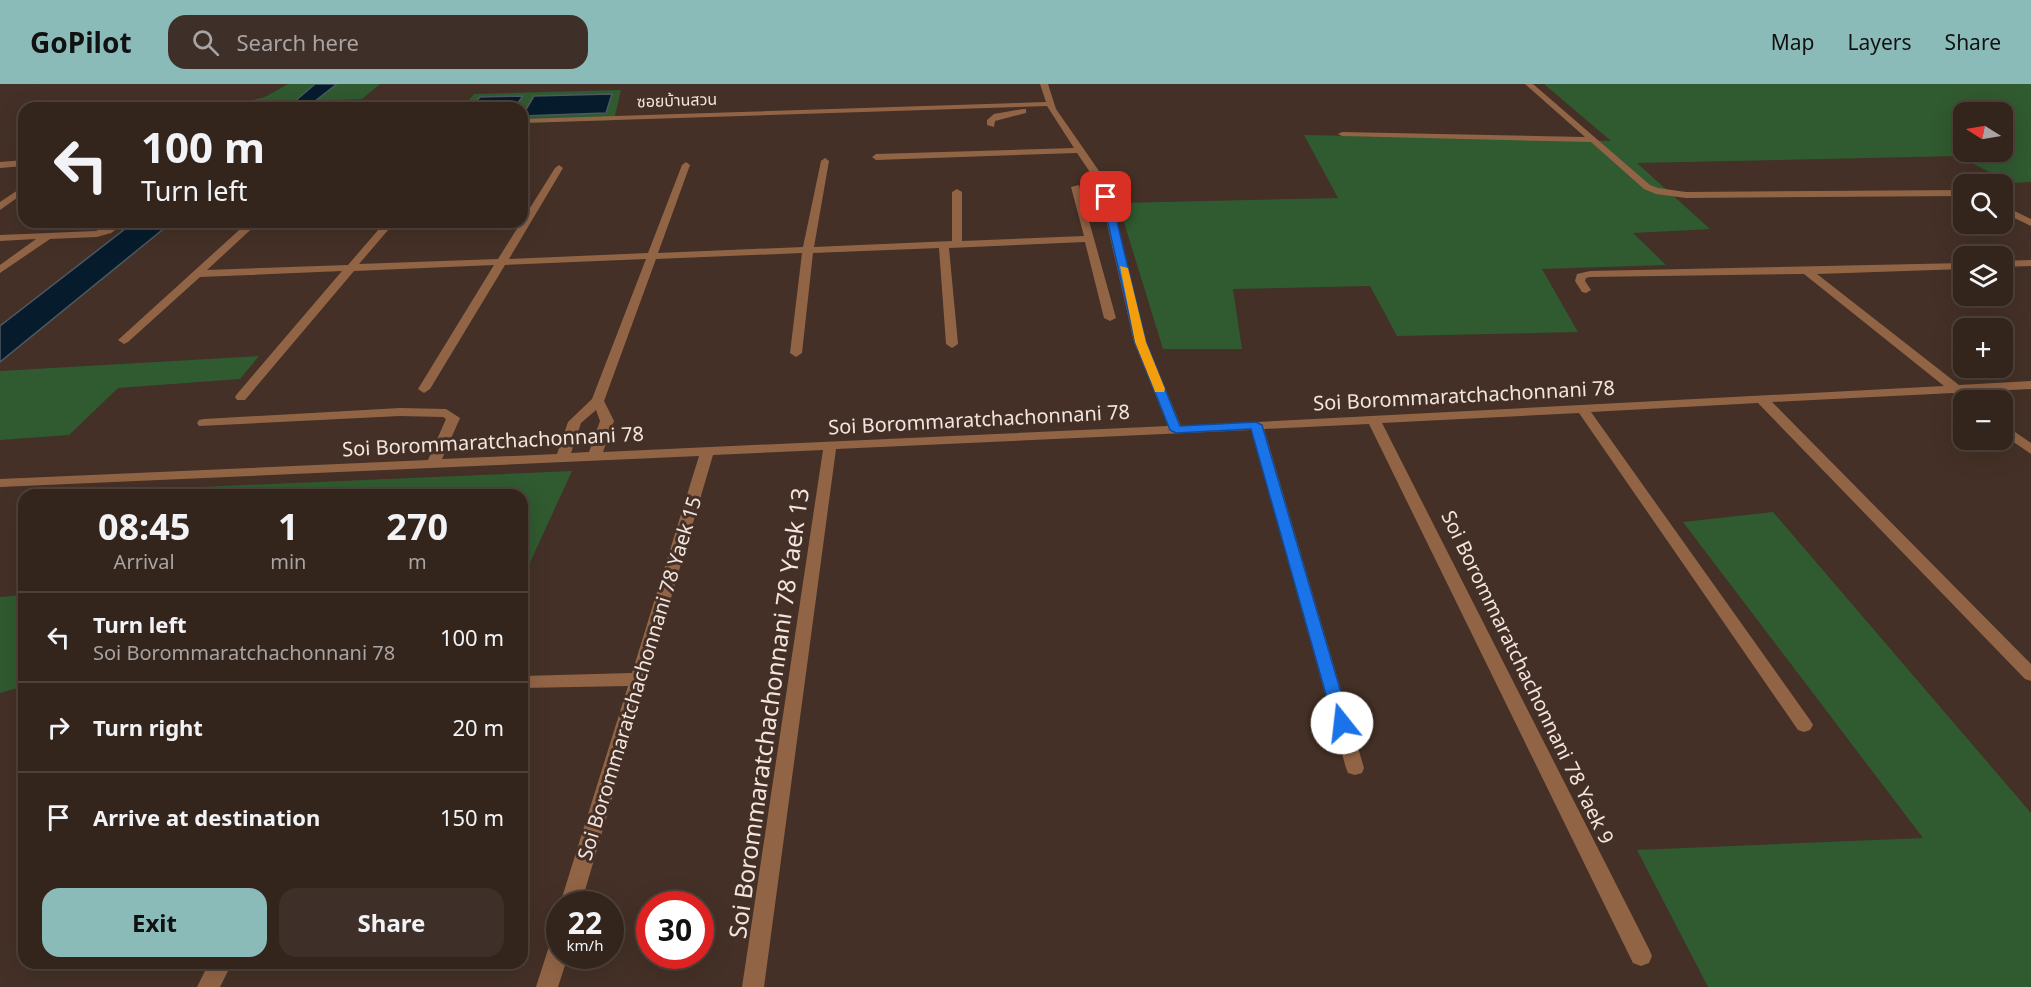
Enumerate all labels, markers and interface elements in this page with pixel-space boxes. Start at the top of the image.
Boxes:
search box [168,15,588,69]
text: GoPilot [30,23,132,61]
icon: search [189,26,222,59]
text: Search here [237,27,359,57]
text: Map [1771,28,1815,56]
text: Layers [1848,28,1912,56]
text: Share [1945,28,2001,56]
street label: ซอยบ้านสวน [636,88,718,112]
north arrow [1953,102,2013,162]
map controls [1953,102,2013,450]
text: 100 m [141,118,265,175]
icon: left [42,126,120,204]
pin [1080,171,1131,222]
text: Turn left [141,172,247,209]
button: search [1953,174,2013,234]
icon: arrive [1089,180,1122,213]
button: layers [1953,246,2013,306]
button: + [1953,318,2013,378]
street label: Soi Borommaratchachonnani 78 [1312,374,1616,416]
button: − [1953,390,2013,450]
street label: Soi Borommaratchachonnani 78 [827,398,1131,440]
street label: Soi Borommaratchachonnani 78 [341,420,645,462]
street label: Soi Borommaratchachonnani 78 Yaek 13 [720,486,816,940]
street label: Soi Borommaratchachonnani 78 Yaek 15 [571,493,707,863]
text: 08:45 [98,502,190,551]
text: 1 [278,502,299,551]
text: 270 [386,502,448,551]
street label: Soi Borommaratchachonnani 78 Yaek 9 [1435,506,1621,848]
text: Arrival [114,548,175,575]
text: min [270,548,306,575]
text: m [408,548,427,575]
text: Turn left [93,609,187,639]
icon: left [42,621,75,654]
text: 100 m [440,622,504,652]
text: Soi Borommaratchachonnani 78 [93,639,395,666]
position arrow [1310,691,1374,755]
icon: right [42,711,75,744]
text: Turn right [93,712,203,742]
text: 20 m [453,712,504,742]
icon: arrive [42,801,75,834]
text: Arrive at destination [93,802,320,832]
text: 150 m [440,802,504,832]
button: Exit [42,888,267,957]
button: Share [279,888,504,957]
speed limit sign: 30 [636,891,714,969]
text: 22 [568,902,602,943]
text: km/h [567,935,603,955]

